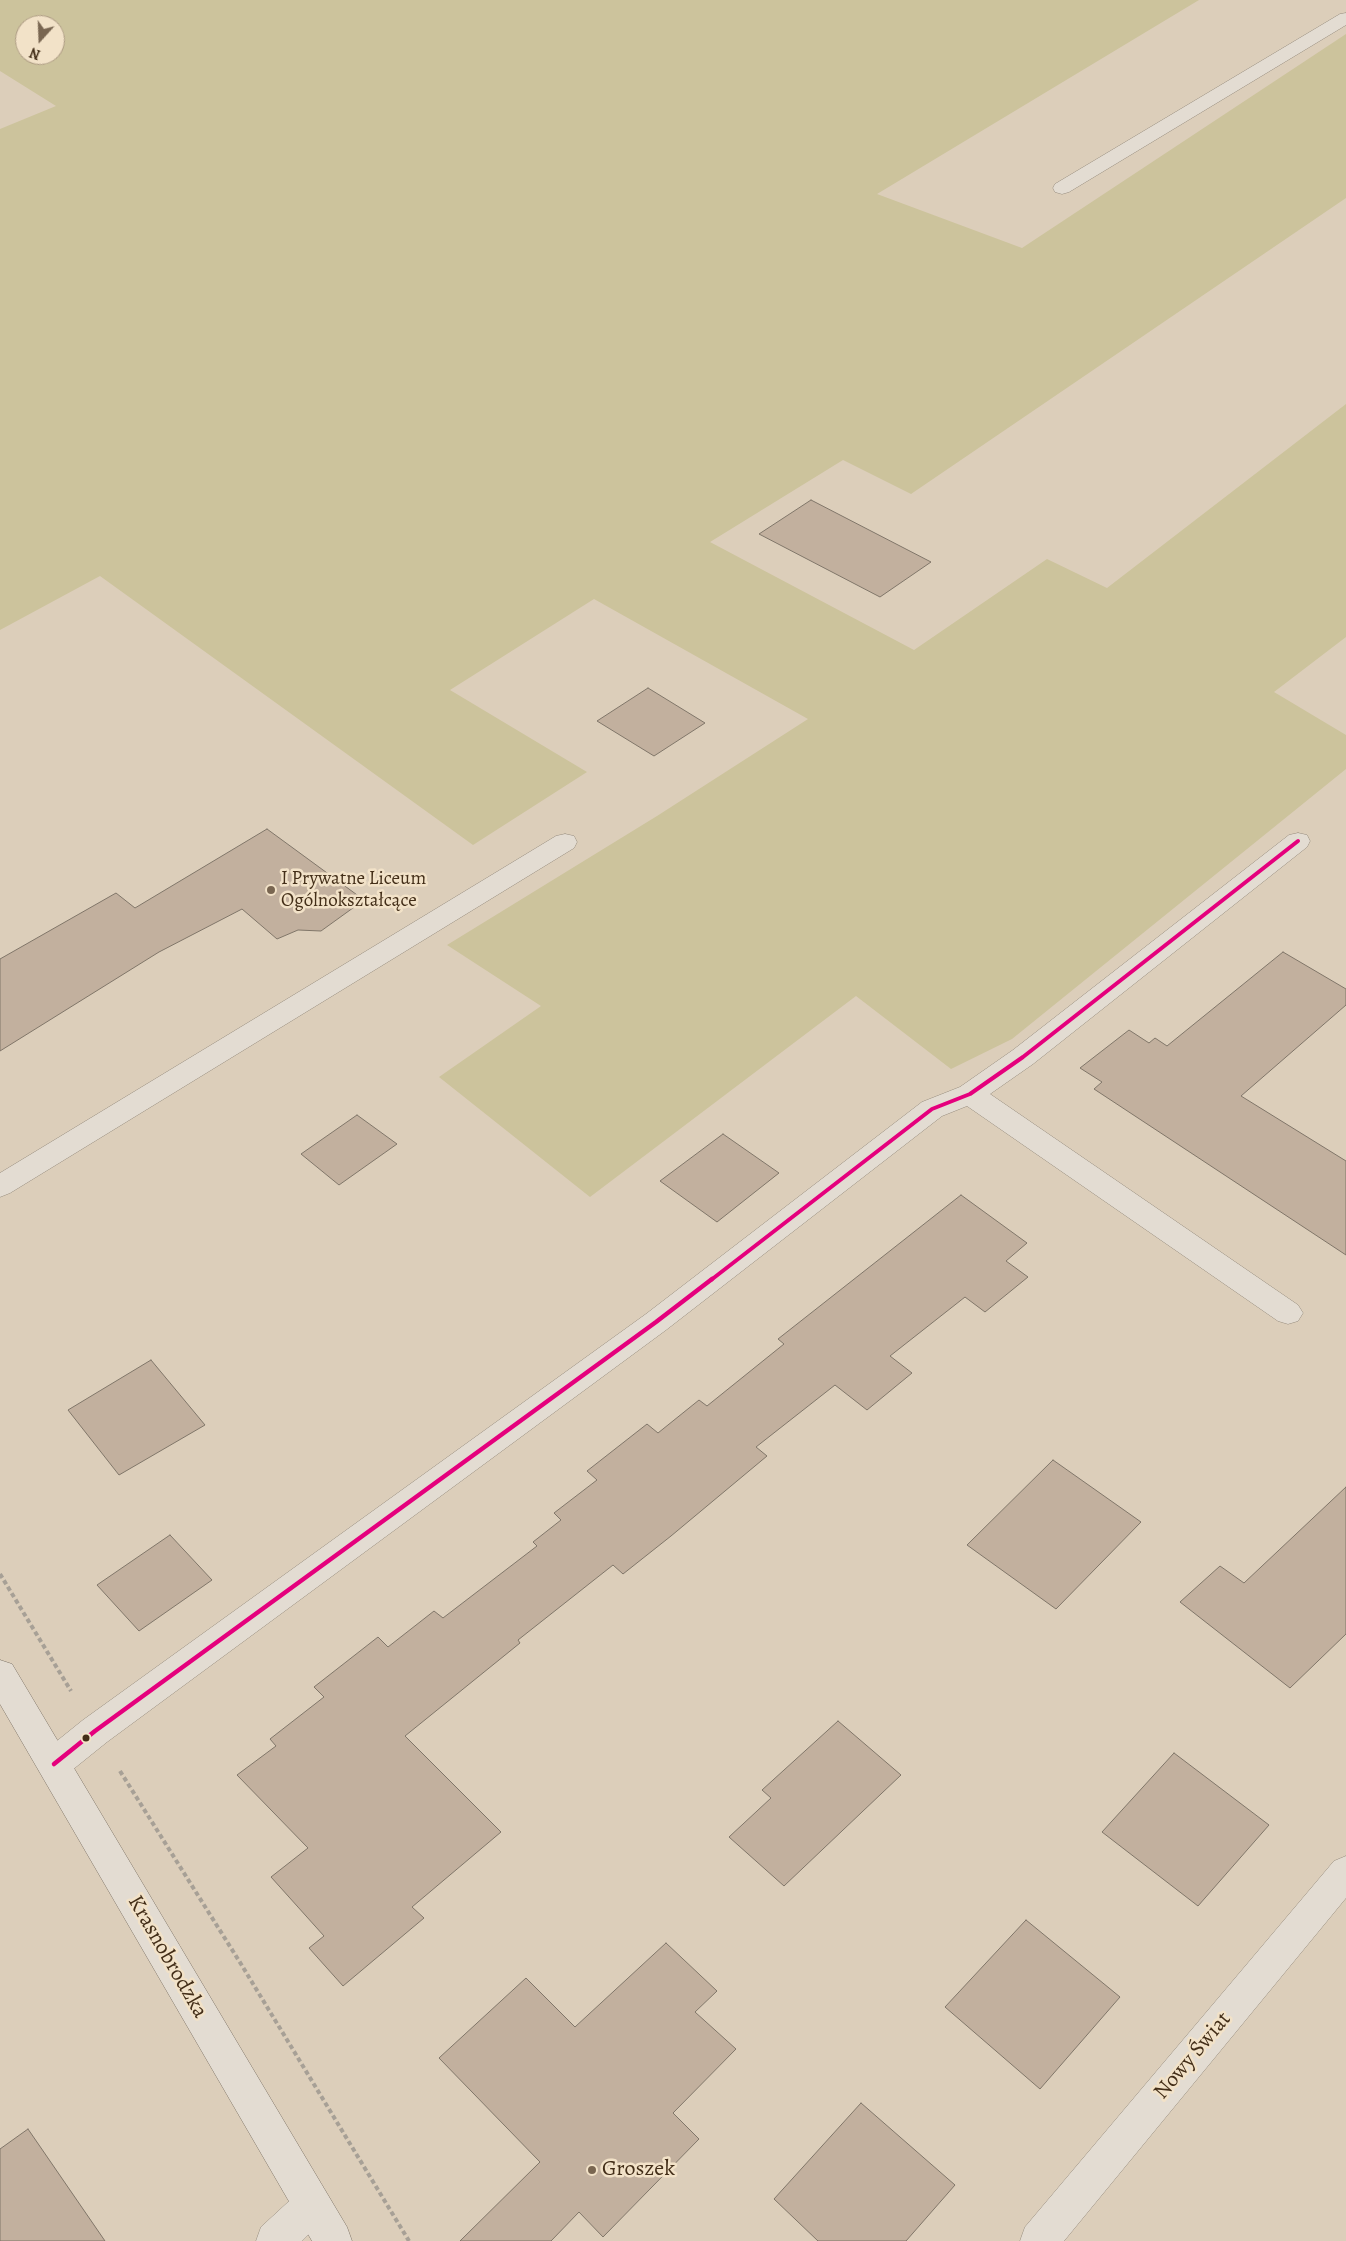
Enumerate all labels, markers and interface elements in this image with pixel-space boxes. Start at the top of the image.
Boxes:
north arrow [15,15,65,65]
text: N [27,43,43,64]
place label: I Prywatne Liceum Ogólnokształcące [281,868,426,912]
marker: I Prywatne Liceum Ogólnokształcące [265,884,277,896]
unlabelled marker [81,1733,91,1743]
street label: Krasnobrodzka [121,1891,213,2023]
street label: Nowy Świat [1149,2007,1237,2105]
place label: Groszek [602,2157,675,2183]
marker: Groszek [586,2164,598,2176]

